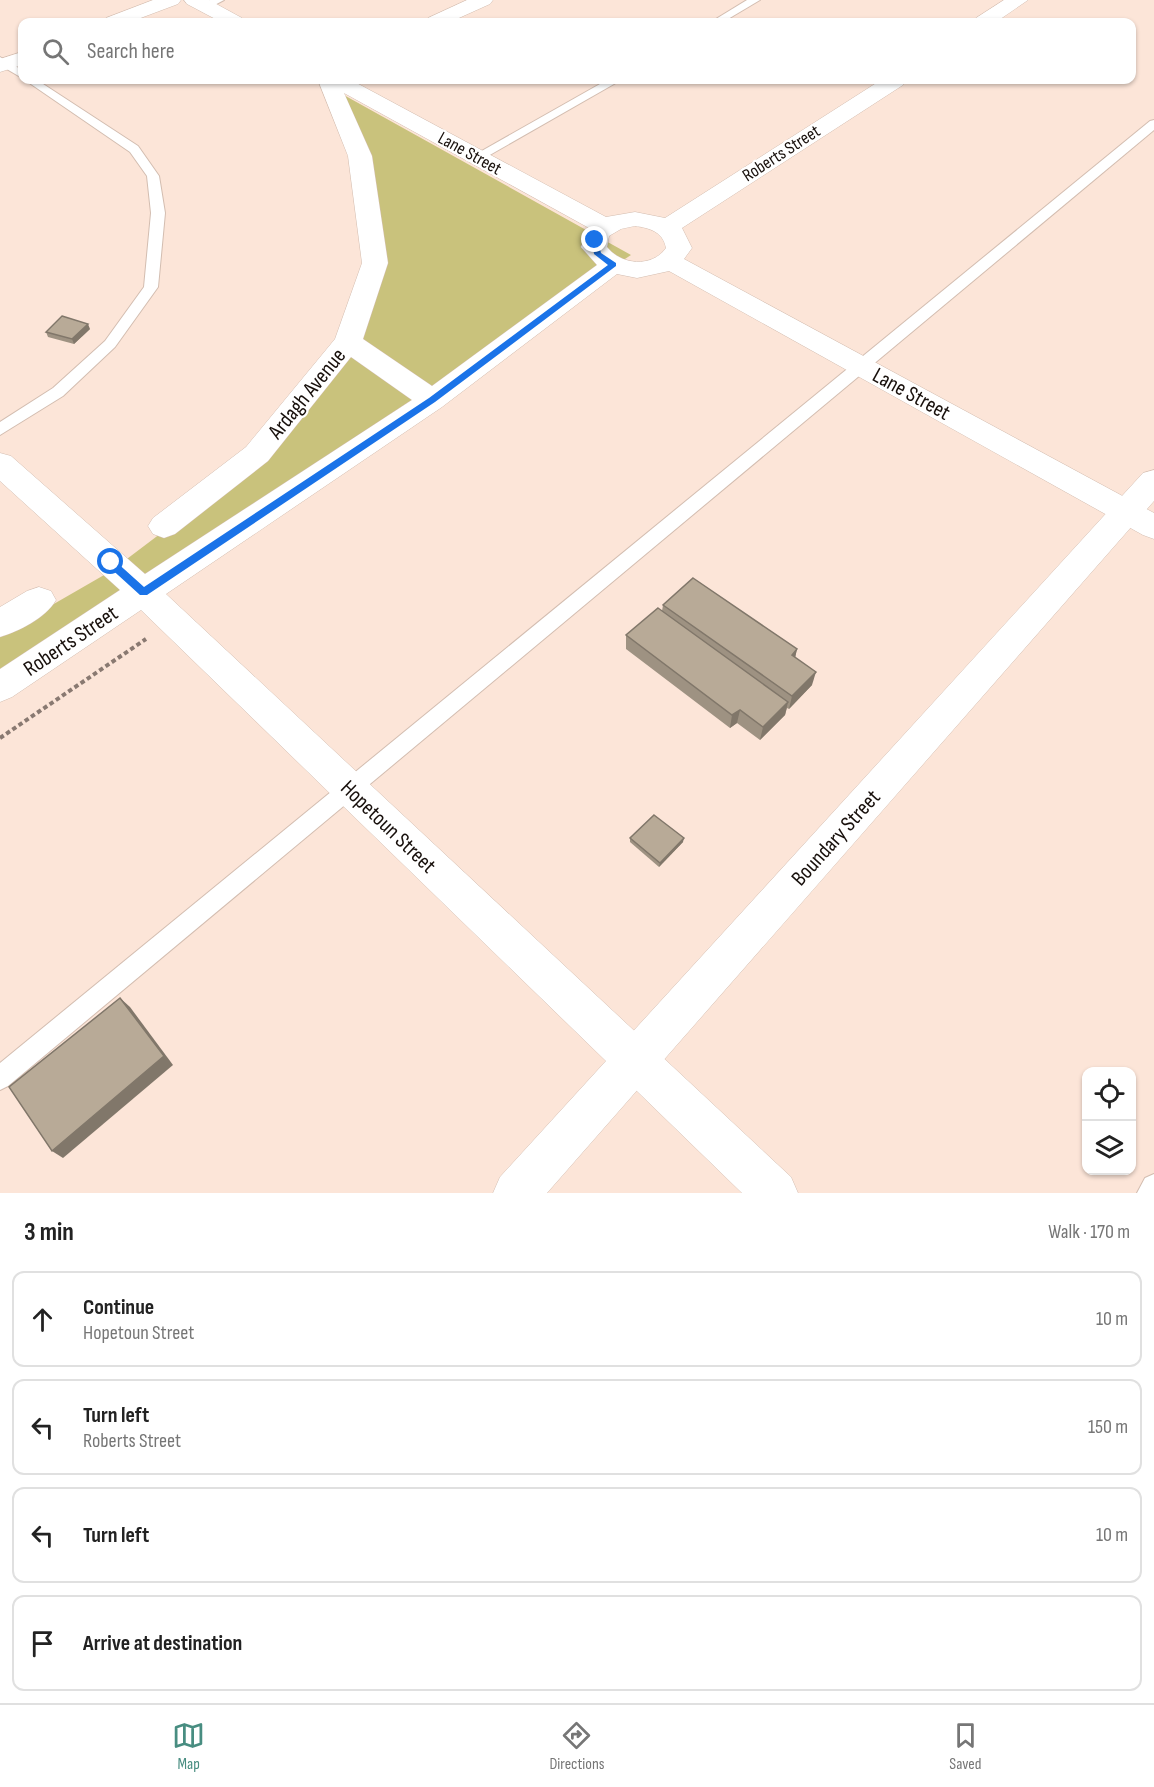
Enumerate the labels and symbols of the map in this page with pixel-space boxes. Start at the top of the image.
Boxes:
street label: Roberts Street [739,120,824,186]
street label: Lane Street [434,127,506,180]
route end [581,226,607,252]
street label: Ardagh Avenue [262,343,352,446]
street label: Lane Street [868,362,955,427]
route start [97,548,123,574]
street label: Roberts Street [19,600,123,683]
street label: Hopetoun Street [335,775,442,879]
street label: Boundary Street [786,784,887,892]

